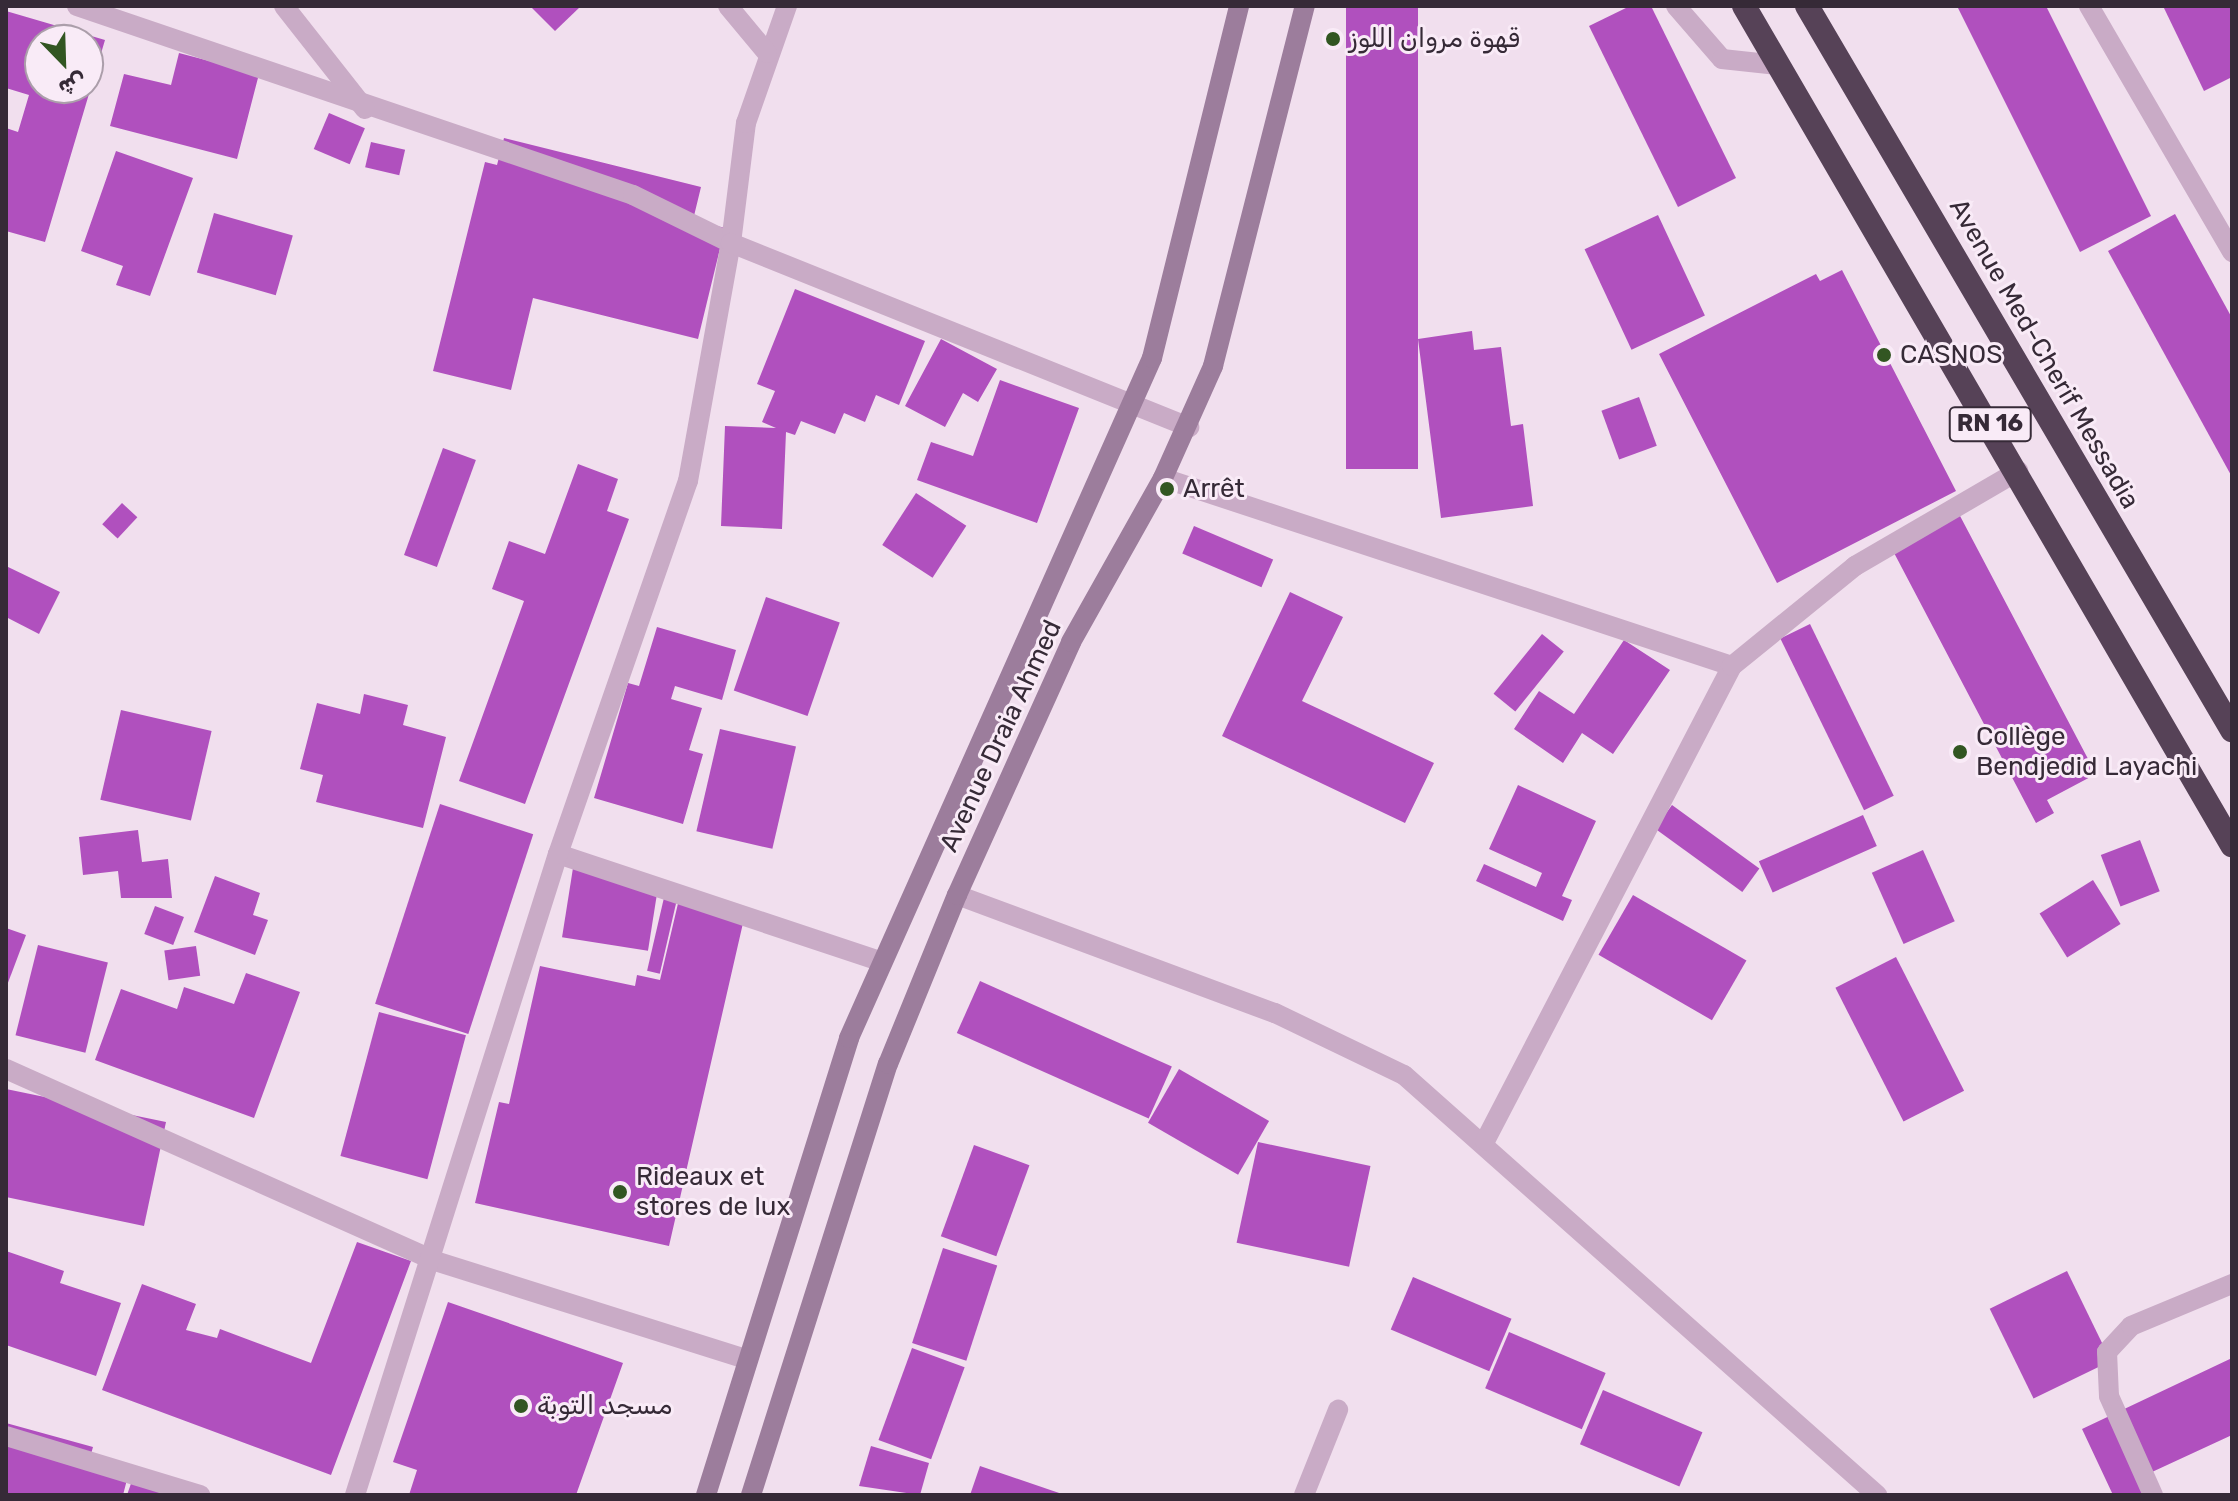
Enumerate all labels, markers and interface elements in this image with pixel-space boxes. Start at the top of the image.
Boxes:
place label: قهوة مروان اللوز [1349,23,1520,55]
north arrow [24,24,104,104]
marker: قهوة مروان اللوز [1324,30,1342,48]
text: ش [55,67,91,103]
street label: Avenue Med-Cherif Messadia [1942,193,2146,515]
place label: CASNOS [1900,339,2002,371]
marker: CASNOS [1875,346,1893,364]
road number: RN 16 [1948,404,2032,444]
place label: Arrêt [1183,473,1245,505]
marker: Arrêt [1158,480,1176,498]
street label: Avenue Draia Ahmed [933,615,1069,857]
place label: Collège Bendjedid Layachi [1976,721,2197,782]
marker: Collège Bendjedid Layachi [1951,743,1969,761]
place label: Rideaux et stores de lux [636,1161,791,1222]
marker: Rideaux et stores de lux [611,1183,629,1201]
place label: مسجد التوبة [537,1390,672,1422]
marker: مسجد التوبة [512,1397,530,1415]

